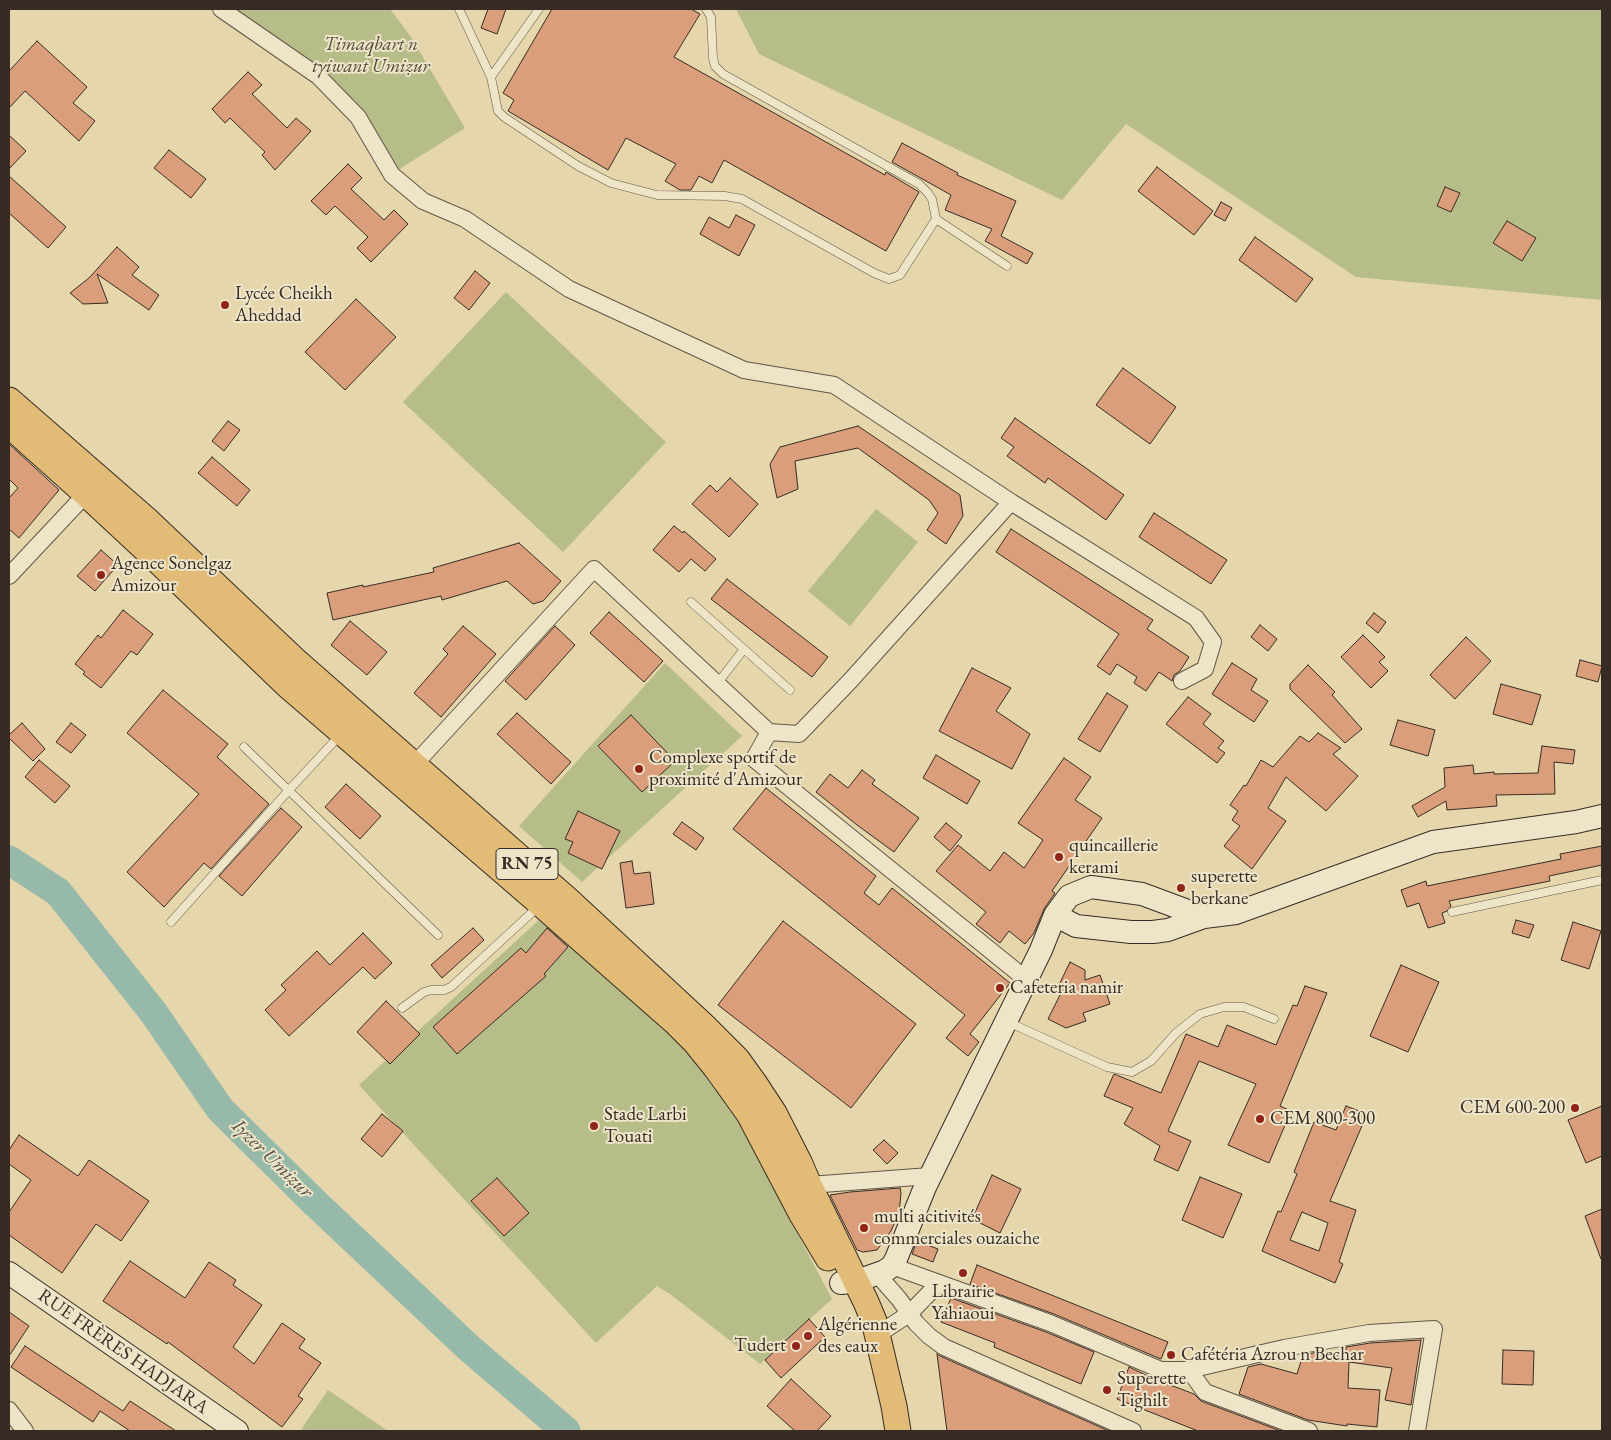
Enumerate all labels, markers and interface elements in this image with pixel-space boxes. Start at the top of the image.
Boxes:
park label: Timaqbart n tɣiwant Umiẓur [312,34,430,78]
place label: Lycée Cheikh Aheddad [235,283,333,327]
marker: Lycée Cheikh Aheddad [219,299,231,311]
place label: Agence Sonelgaz Amizour [111,553,231,597]
marker: Agence Sonelgaz Amizour [95,569,107,581]
place label: Complexe sportif de proximité d'Amizour [649,747,802,791]
marker: Complexe sportif de proximité d'Amizour [633,763,645,775]
place label: quincaillerie kerami [1069,835,1158,879]
road number: RN 75 [496,849,558,880]
marker: quincaillerie kerami [1053,851,1065,863]
place label: superette berkane [1191,866,1258,910]
marker: superette berkane [1175,882,1187,894]
place label: Cafeteria namir [1010,977,1123,999]
marker: Cafeteria namir [994,982,1006,994]
place label: CEM 600-200 [1460,1097,1565,1119]
marker: CEM 600-200 [1569,1102,1581,1114]
place label: Stade Larbi Touati [604,1104,687,1148]
place label: CEM 800-300 [1270,1108,1375,1130]
marker: CEM 800-300 [1254,1113,1266,1125]
water label: Iɣzer Umiẓur [226,1114,318,1204]
marker: Stade Larbi Touati [588,1120,600,1132]
place label: multi acitivités commerciales ouzaiche [874,1206,1040,1250]
marker: multi acitivités commerciales ouzaiche [858,1222,870,1234]
marker: Librairie Yahiaoui [957,1267,969,1279]
place label: Librairie Yahiaoui [932,1281,994,1325]
street label: RUE FRÈRES HADJARA [33,1284,213,1420]
place label: Algérienne des eaux [818,1314,897,1358]
marker: Algérienne des eaux [802,1330,814,1342]
place label: Tudert [734,1335,786,1357]
marker: Tudert [790,1340,802,1352]
place label: Cafétéria Azrou n Bechar [1181,1344,1364,1366]
marker: Cafétéria Azrou n Bechar [1165,1349,1177,1361]
place label: Superette Tighilt [1117,1368,1186,1412]
marker: Superette Tighilt [1101,1384,1113,1396]

